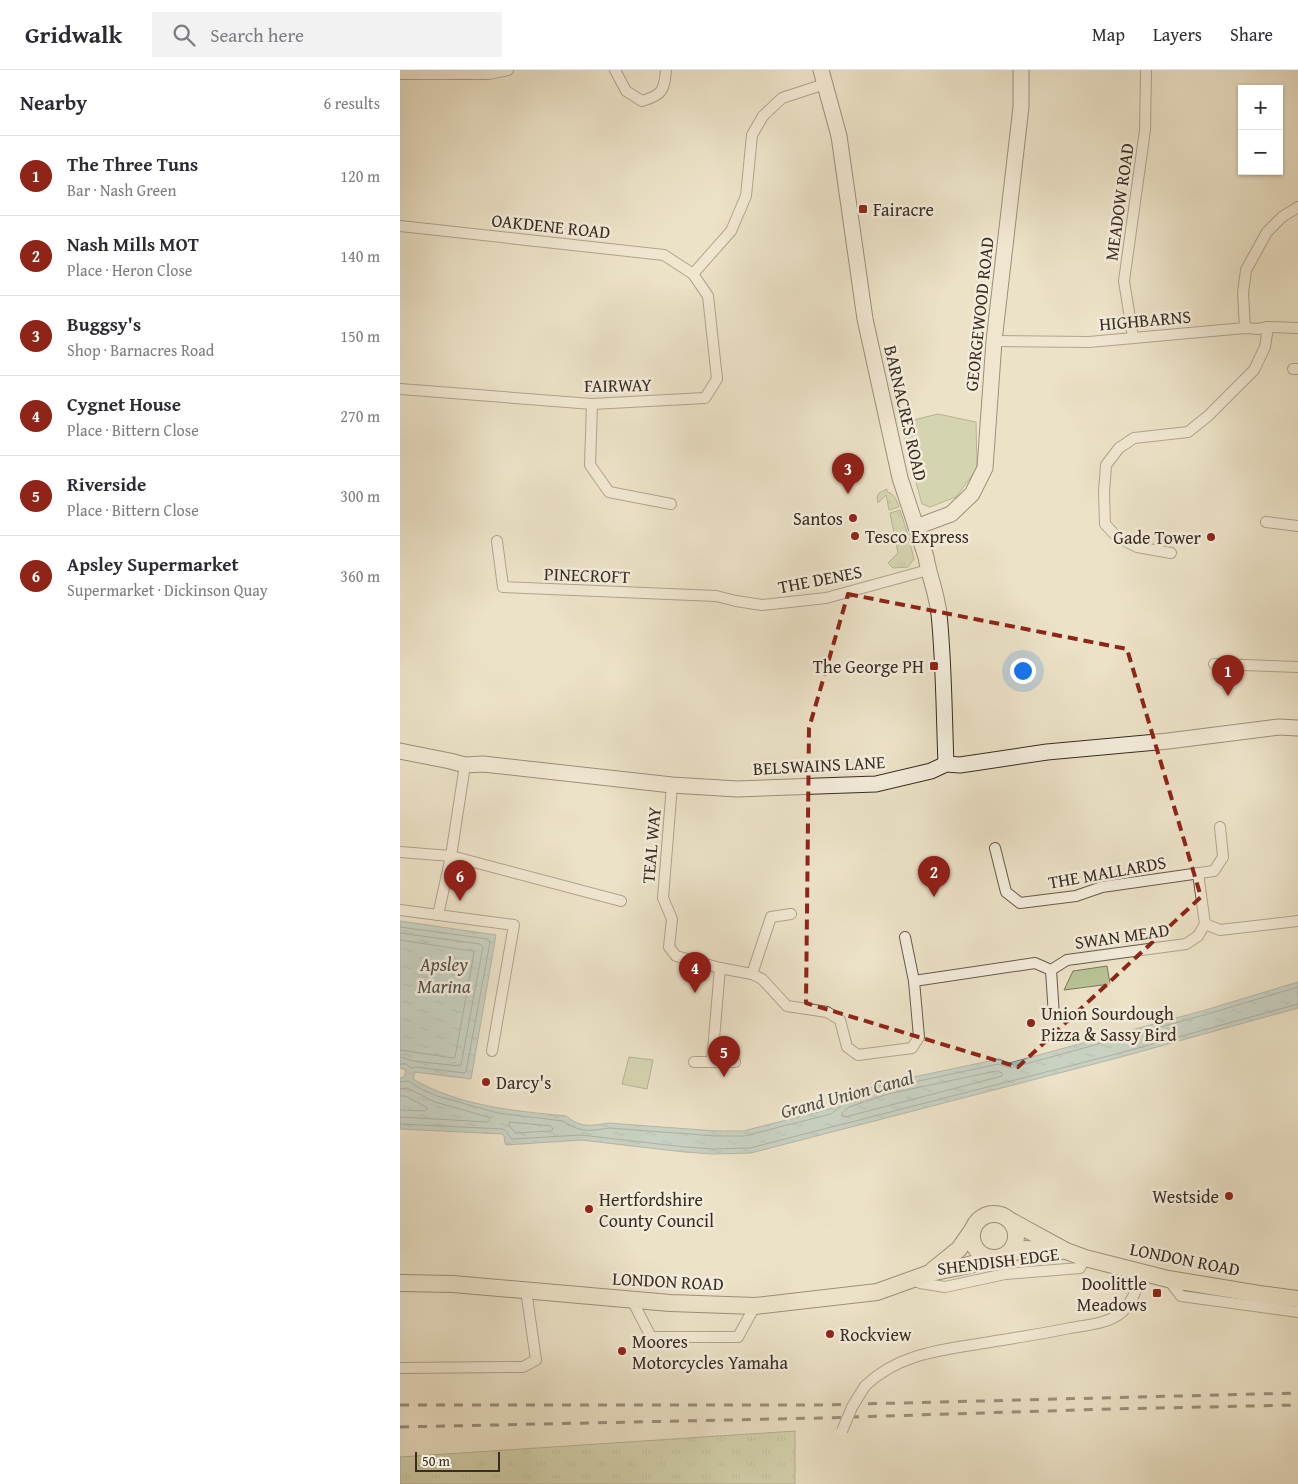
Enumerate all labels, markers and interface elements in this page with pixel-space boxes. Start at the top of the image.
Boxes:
search box [152,12,502,57]
text: Gridwalk [25,17,122,52]
icon: search [170,21,198,49]
text: Search here [210,21,304,49]
text: Map [1092,21,1125,48]
text: Layers [1153,21,1202,48]
text: Share [1230,21,1273,48]
map controls [1238,85,1283,175]
button: + [1238,85,1283,130]
text: Nearby [20,87,87,118]
text: 6 results [323,91,380,115]
button: − [1238,130,1283,175]
street label: MEADOW ROAD [1097,141,1141,263]
text: The Three Tuns [67,150,198,178]
text: 1 [32,164,40,188]
text: 120 m [340,164,380,188]
text: Bar · Nash Green [67,178,177,202]
place label: Fairacre [873,196,934,223]
marker: Fairacre [857,203,869,215]
street label: OAKDENE ROAD [490,206,612,246]
text: Nash Mills MOT [67,230,199,258]
street label: GEORGEWOOD ROAD [957,235,1001,393]
text: 2 [32,244,40,268]
text: 140 m [340,244,380,268]
text: Place · Heron Close [67,258,192,282]
street label: HIGHBARNS [1098,303,1192,337]
text: Buggsy's [67,310,141,338]
text: 3 [32,324,40,348]
text: 150 m [340,324,380,348]
text: Shop · Barnacres Road [67,338,214,362]
street label: BARNACRES ROAD [877,342,935,484]
street label: FAIRWAY [584,371,652,399]
text: Cygnet House [67,390,181,418]
text: 4 [32,404,40,428]
text: 270 m [340,404,380,428]
text: Place · Bittern Close [67,418,199,442]
pin: 3 [832,453,864,494]
text: Riverside [67,470,146,498]
text: 5 [32,484,40,508]
text: 300 m [340,484,380,508]
text: Place · Bittern Close [67,498,199,522]
place label: Santos [793,505,843,532]
marker: Santos [847,512,859,524]
place label: Tesco Express [865,523,969,550]
place label: Gade Tower [1113,524,1202,551]
marker: Tesco Express [849,530,861,542]
marker: Gade Tower [1205,531,1217,543]
text: Apsley Supermarket [67,550,239,578]
street label: THE DENES [776,558,864,600]
street label: PINECROFT [544,560,630,590]
text: 6 [32,564,40,588]
text: 360 m [340,564,380,588]
text: Supermarket · Dickinson Quay [67,578,268,602]
place label: The George PH [813,653,924,680]
pin: 1 [1212,655,1244,696]
your location [1010,658,1036,684]
marker: The George PH [928,660,940,672]
street label: BELSWAINS LANE [752,748,886,782]
street label: TEAL WAY [634,805,668,884]
street label: THE MALLARDS [1046,848,1168,896]
pin: 2 [918,856,950,897]
pin: 6 [444,860,476,901]
street label: SWAN MEAD [1073,916,1171,956]
water label: Apsley Marina [417,950,471,1000]
pin: 4 [679,952,711,993]
place label: Union Sourdough Pizza & Sassy Bird [1041,1000,1177,1048]
marker: Union Sourdough Pizza & Sassy Bird [1025,1017,1037,1029]
pin: 5 [708,1036,740,1077]
water label: Grand Union Canal [777,1063,917,1125]
place label: Darcy's [496,1069,551,1096]
marker: Darcy's [480,1076,492,1088]
place label: Westside [1152,1183,1219,1210]
place label: Hertfordshire County Council [599,1186,714,1234]
marker: Westside [1223,1190,1235,1202]
marker: Hertfordshire County Council [583,1203,595,1215]
street label: LONDON ROAD [1128,1235,1242,1283]
street label: SHENDISH EDGE [936,1240,1060,1282]
street label: LONDON ROAD [612,1265,725,1297]
place label: Doolittle Meadows [1077,1270,1147,1318]
marker: Doolittle Meadows [1151,1287,1163,1299]
place label: Rockview [840,1321,912,1348]
place label: Moores Motorcycles Yamaha [632,1328,788,1376]
marker: Rockview [824,1328,836,1340]
marker: Moores Motorcycles Yamaha [616,1345,628,1357]
scale bar [415,1449,500,1472]
text: 50 m [422,1451,450,1471]

